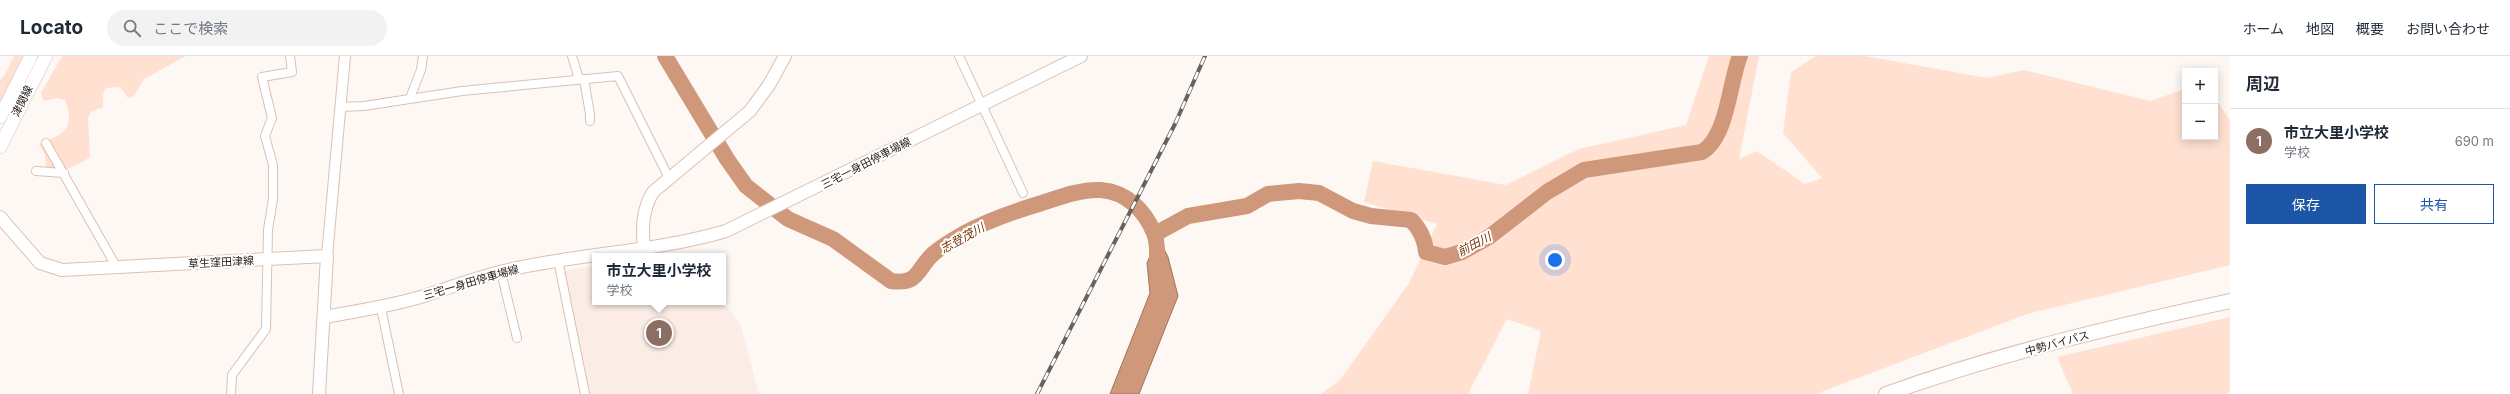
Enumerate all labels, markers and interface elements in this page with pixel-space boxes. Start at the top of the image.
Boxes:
search box [107,10,387,46]
text: Locato [20,16,83,39]
icon: search [121,17,143,39]
text: ここで検索 [153,19,228,38]
text: ホーム [2242,20,2284,37]
text: 地図 [2306,20,2334,37]
text: 概要 [2356,20,2384,37]
text: お問い合わせ [2406,20,2490,37]
map controls [2182,68,2218,140]
button: + [2182,68,2218,104]
text: 周辺 [2246,74,2280,94]
street label: 津関線 [8,83,36,119]
button: − [2182,104,2218,140]
text: 市立大里小学校 [2284,123,2389,142]
text: 1 [2256,133,2262,149]
text: 690 m [2455,133,2494,149]
street label: 三宅一身田停車場線 [819,134,913,192]
text: 学校 [2284,144,2310,160]
button: 保存 [2246,184,2366,224]
button: 共有 [2374,184,2494,224]
water label: 志登茂川 [937,219,988,256]
water label: 前田川 [1455,228,1495,259]
your location [1545,250,1565,270]
street label: 草生窪田津線 [188,253,254,271]
popup [592,253,726,305]
text: 市立大里小学校 [606,261,712,280]
street label: 三宅一身田停車場線 [421,262,521,302]
text: 学校 [606,282,633,298]
pin: 1 [646,318,672,348]
street label: 中勢バイパス [2023,328,2091,358]

